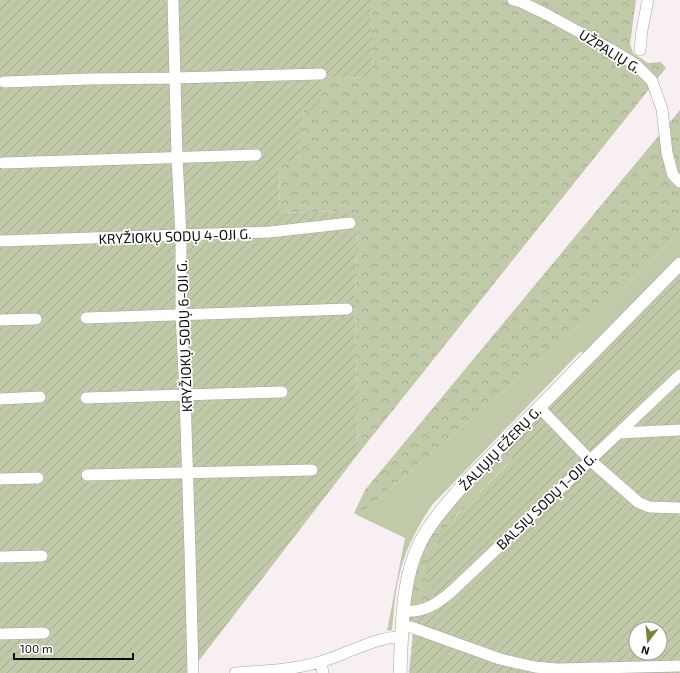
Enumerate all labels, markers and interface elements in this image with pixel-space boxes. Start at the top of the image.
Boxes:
street label: UŽPALIŲ G. [576,25,644,77]
street label: KRYŽIOKŲ SODŲ 4-OJI G. [98,225,252,247]
street label: KRYŽIOKŲ SODŲ 6-OJI G. [173,260,195,412]
street label: ŽALIŲJŲ EŽERŲ G. [456,402,544,494]
street label: BALSIŲ SODŲ 1-OJI G. [493,449,599,553]
north arrow [628,621,668,661]
scale bar [14,635,133,661]
text: 100 m [20,641,52,655]
text: N [639,644,651,658]

